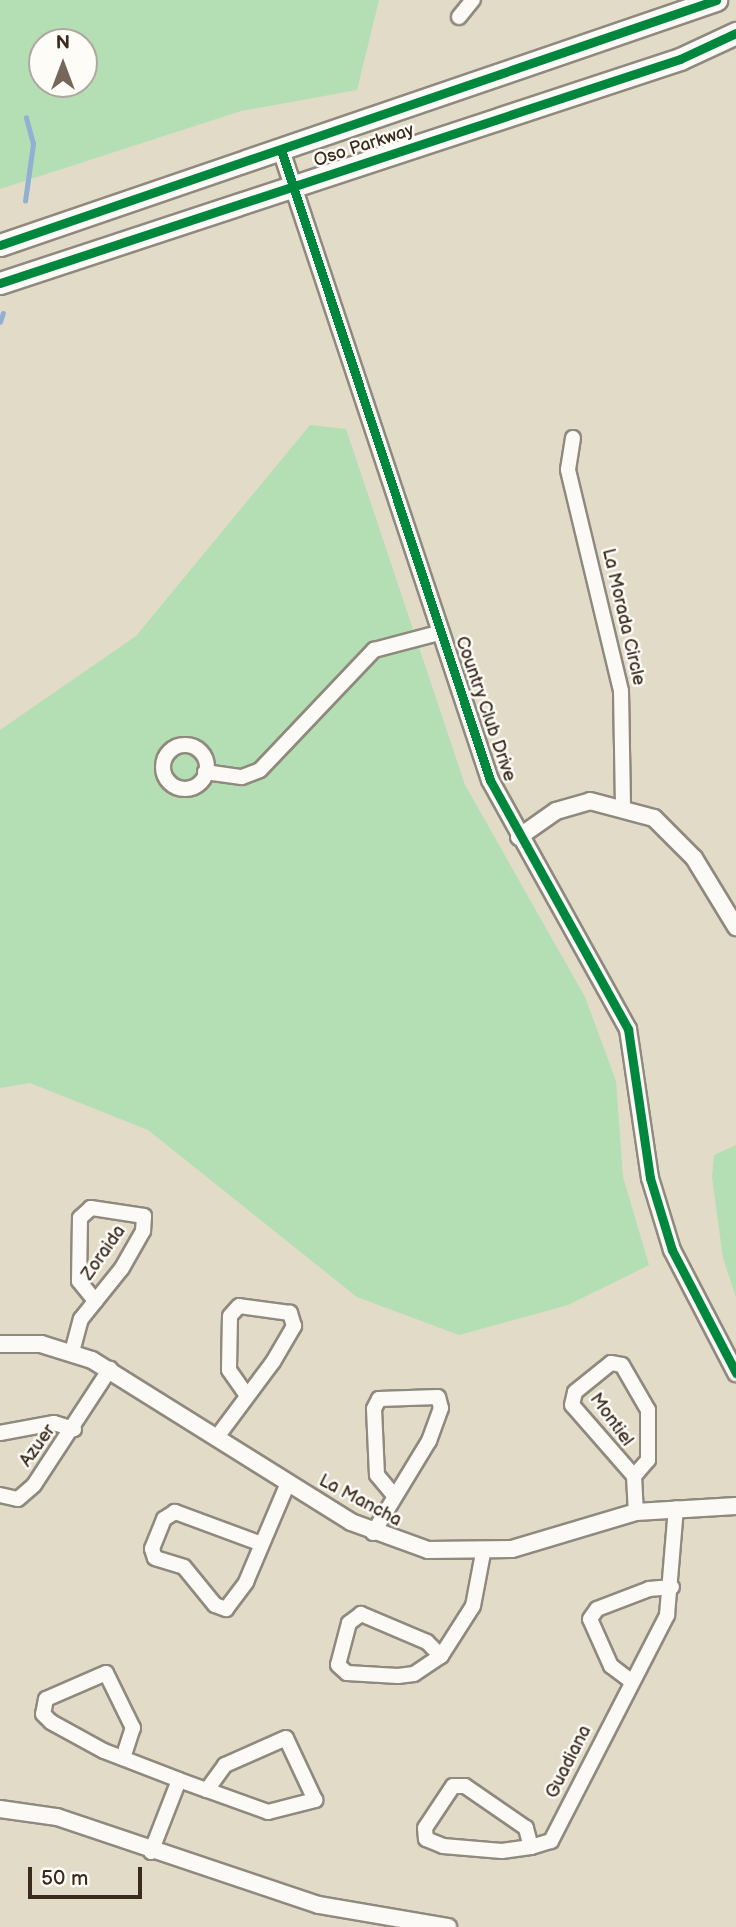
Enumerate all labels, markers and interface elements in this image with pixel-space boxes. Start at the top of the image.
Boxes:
north arrow [28,28,98,98]
text: N [56,32,70,55]
street label: Oso Parkway [311,120,417,172]
street label: La Morada Circle [597,547,649,687]
street label: Country Club Drive [450,633,520,785]
street label: Zoraida [77,1221,131,1285]
street label: Montiel [585,1389,637,1451]
street label: Azuer [16,1421,60,1471]
street label: La Mancha [315,1470,405,1532]
street label: Guadiana [541,1722,597,1802]
scale bar [32,1854,145,1898]
text: 50 m [41,1866,88,1891]

